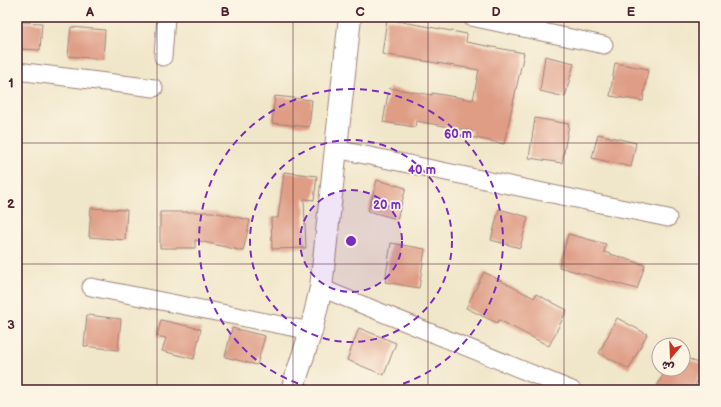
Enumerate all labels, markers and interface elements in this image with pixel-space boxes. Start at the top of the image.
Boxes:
text: A [85,4,94,20]
text: B [220,4,230,20]
text: C [355,4,365,20]
text: D [491,4,501,20]
text: E [627,4,636,20]
text: 1 [8,75,14,91]
text: 60 m [444,127,472,142]
text: 40 m [408,163,436,178]
text: 2 [7,196,15,212]
text: 20 m [373,198,401,213]
centre of rings [344,234,358,248]
text: 3 [7,317,15,333]
north arrow [651,337,691,377]
text: ش [660,358,676,374]

